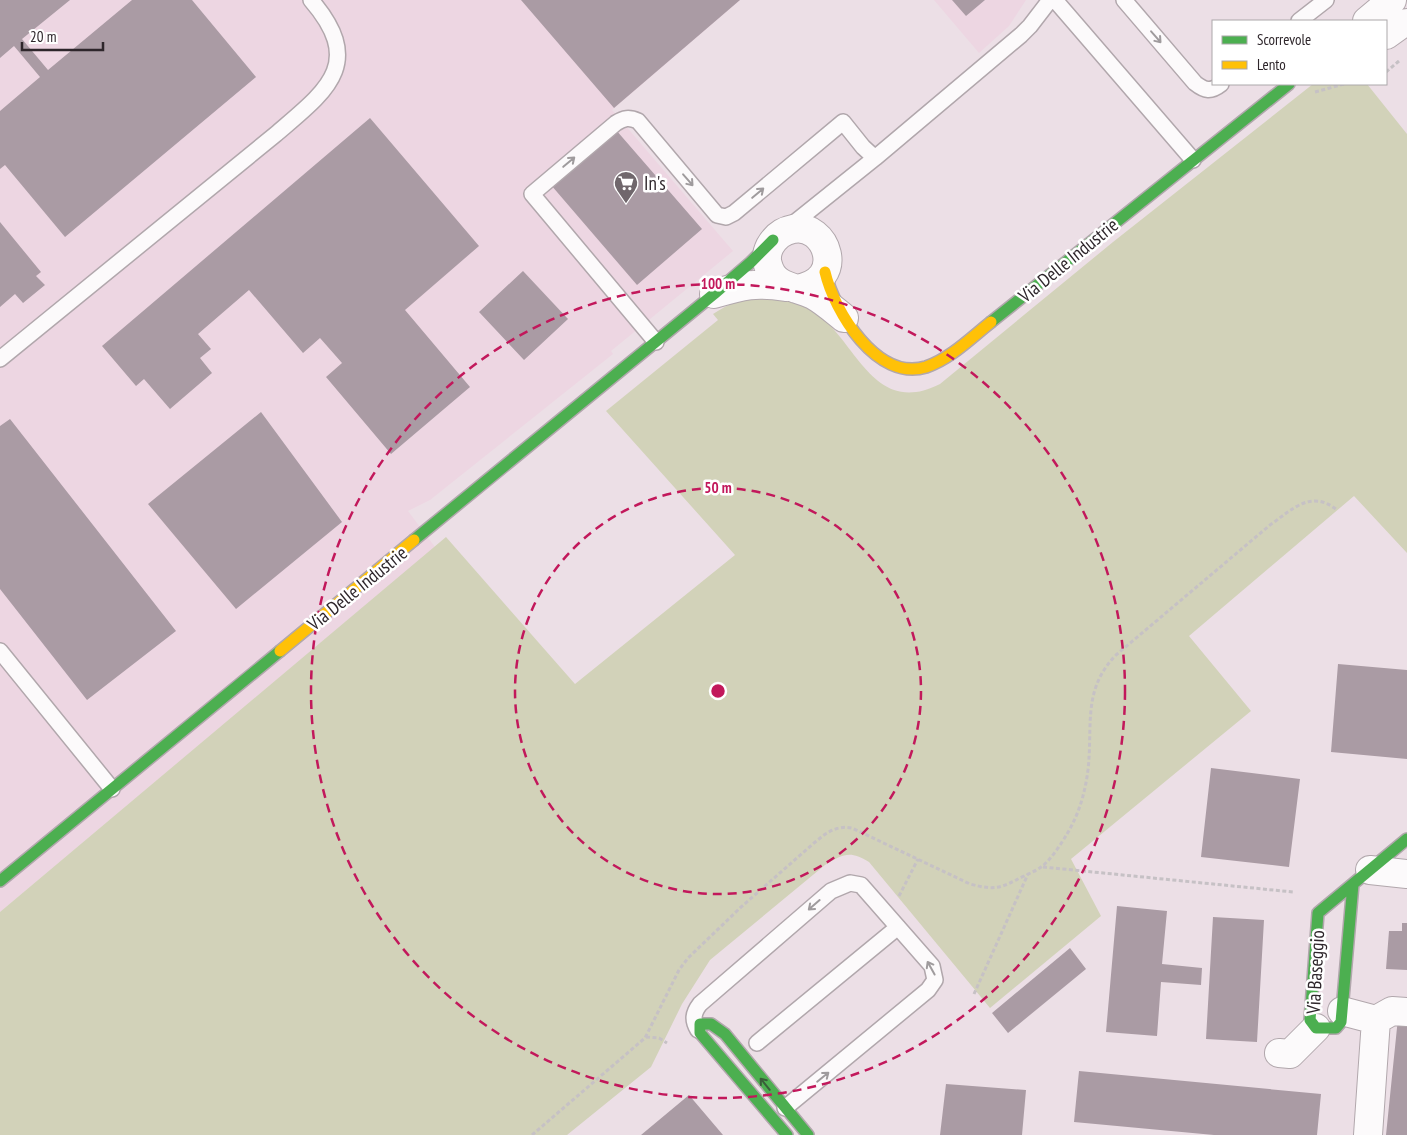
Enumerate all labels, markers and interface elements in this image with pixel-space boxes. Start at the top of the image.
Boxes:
scale bar [22,20,104,52]
legend [1212,20,1387,85]
text: 20 m [30,27,56,46]
one-way arrow [1150,30,1161,43]
text: Scorrevole [1257,30,1311,49]
text: Lento [1257,55,1286,74]
one-way arrow [563,156,576,168]
supermarket icon: In's [613,170,639,204]
place label: In's [644,171,666,195]
one-way arrow [682,174,694,187]
one-way arrow [751,188,764,199]
street label: Via Delle Industrie [1013,212,1123,308]
text: 100 m [701,274,735,293]
text: 50 m [704,478,732,497]
street label: Via Delle Industrie [302,540,412,636]
centre of rings [709,682,727,700]
one-way arrow [808,899,821,910]
street label: Via Baseggio [1301,929,1329,1016]
one-way arrow [925,961,935,975]
one-way arrow [816,1071,829,1082]
one-way arrow [760,1078,771,1091]

